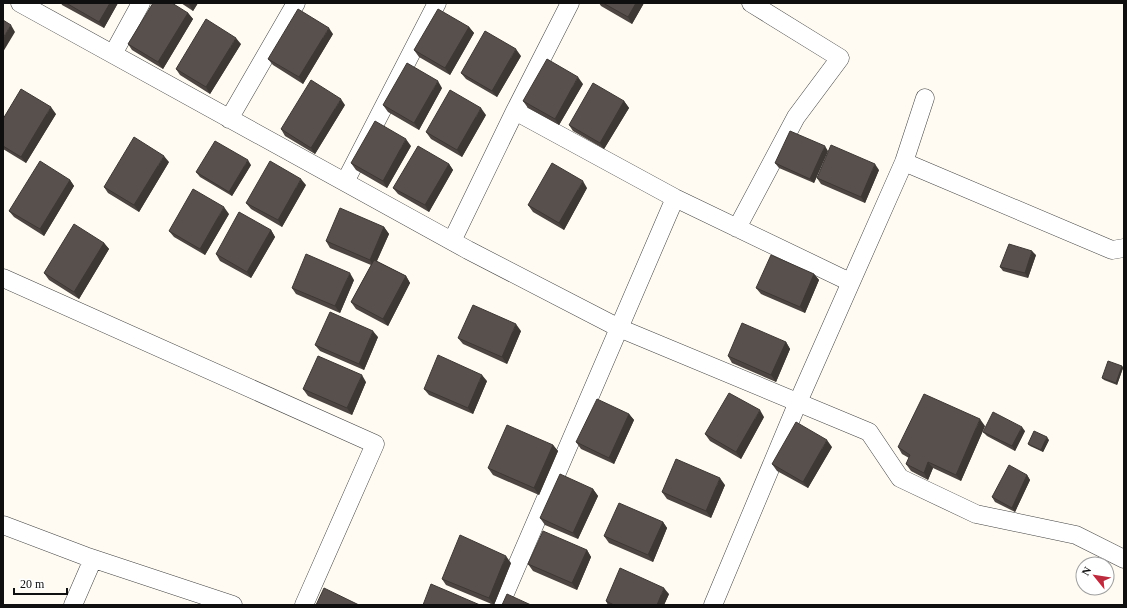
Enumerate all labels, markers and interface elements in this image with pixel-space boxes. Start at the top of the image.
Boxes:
north arrow [1075,556,1115,596]
text: N [1079,565,1094,577]
scale bar [14,570,67,596]
text: 20 m [20,577,45,591]

